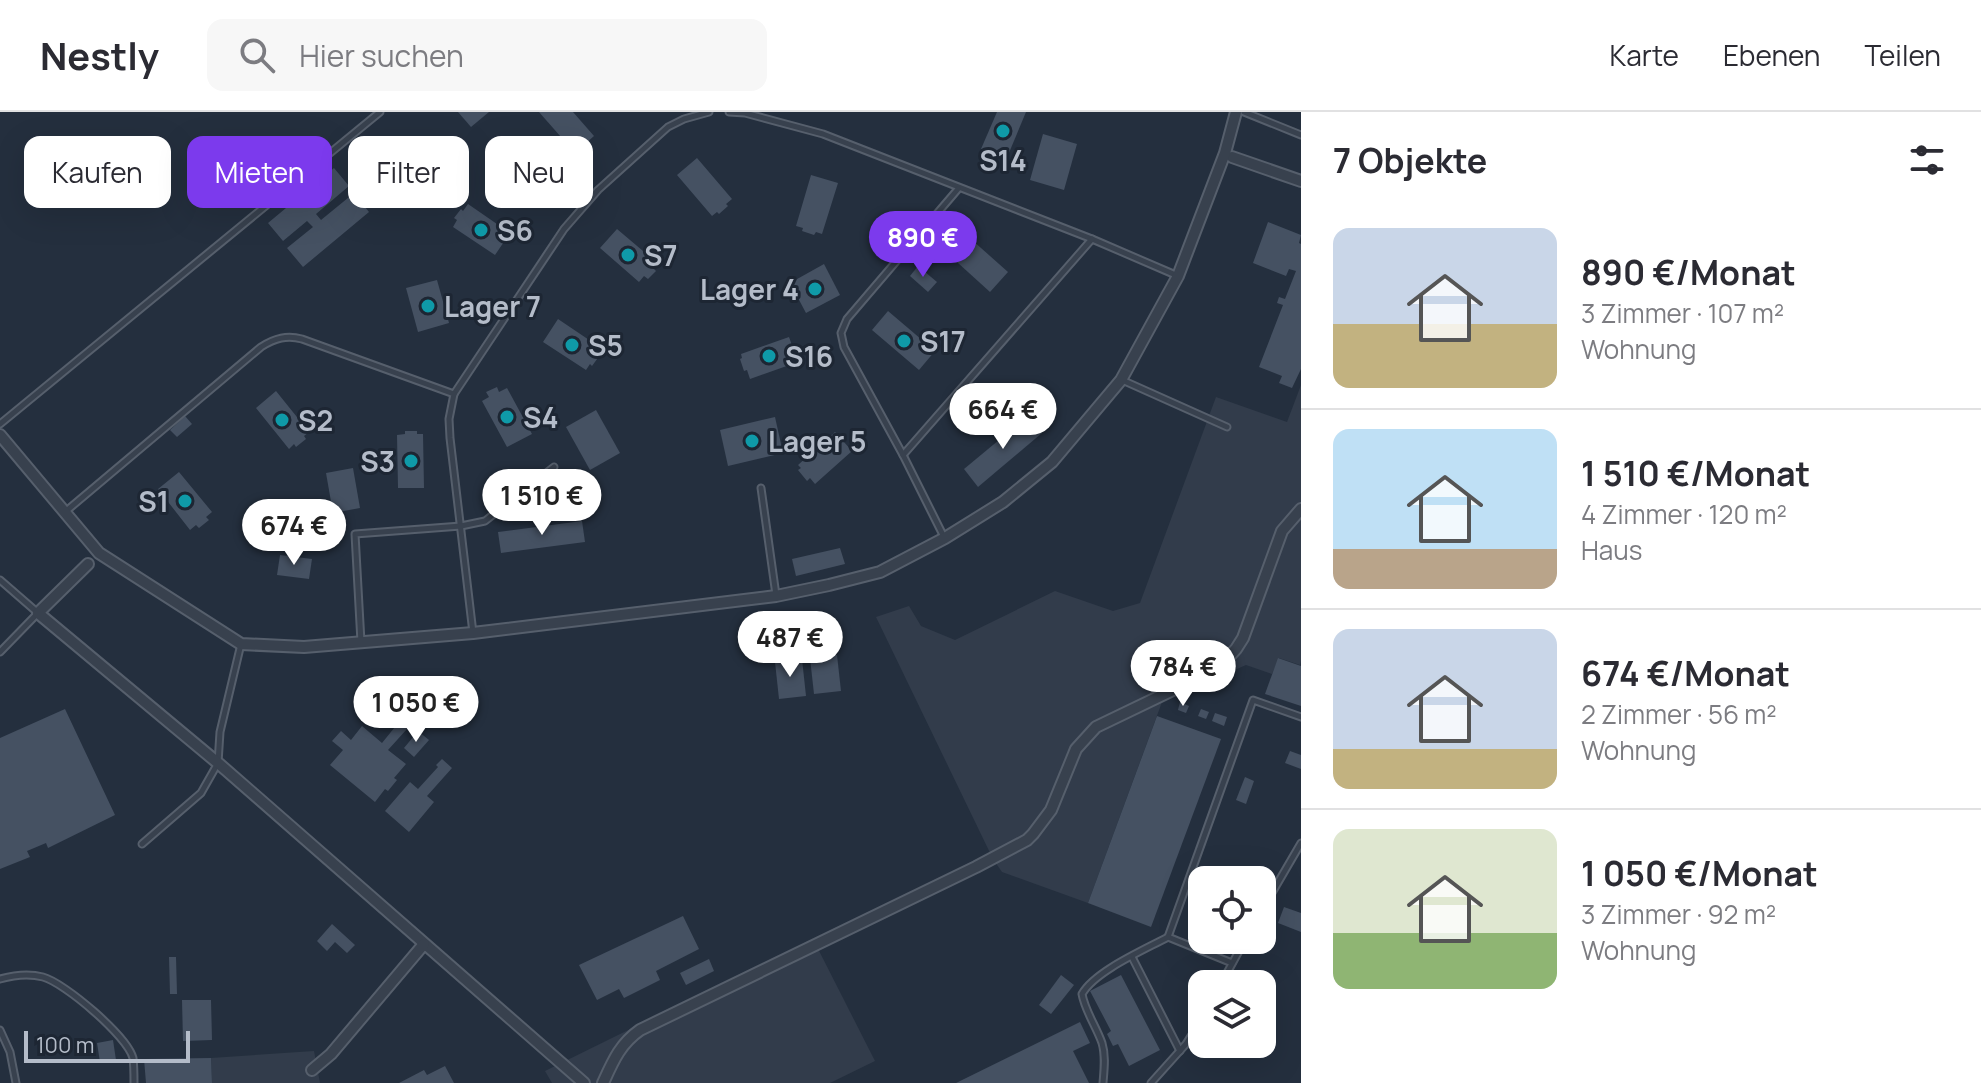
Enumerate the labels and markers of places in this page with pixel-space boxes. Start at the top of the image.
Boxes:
marker: S14 [994,122,1012,140]
place label: S14 [979,141,1027,179]
place label: S6 [497,211,533,249]
pin: 890 € [867,211,979,279]
marker: S6 [472,221,490,239]
place label: S7 [644,236,677,274]
marker: S7 [619,246,637,264]
place label: Lager 4 [700,270,799,308]
marker: Lager 4 [806,280,824,298]
place label: Lager 7 [444,287,541,325]
marker: Lager 7 [419,297,437,315]
place label: S17 [920,322,966,360]
place label: S5 [588,326,623,364]
marker: S17 [895,332,913,350]
marker: S5 [563,336,581,354]
place label: S16 [785,337,833,375]
marker: S16 [760,347,778,365]
pin: 664 € [947,383,1059,451]
place label: S4 [523,398,558,436]
place label: S2 [298,401,333,439]
marker: S4 [498,408,516,426]
marker: S2 [273,411,291,429]
place label: Lager 5 [768,422,866,460]
marker: Lager 5 [743,432,761,450]
place label: S3 [360,442,395,480]
marker: S3 [402,452,420,470]
pin: 1 510 € [468,469,616,537]
place label: S1 [138,482,169,520]
marker: S1 [176,492,194,510]
pin: 674 € [238,499,350,567]
pin: 487 € [734,611,846,679]
pin: 784 € [1127,640,1239,708]
pin: 1 050 € [342,676,490,744]

